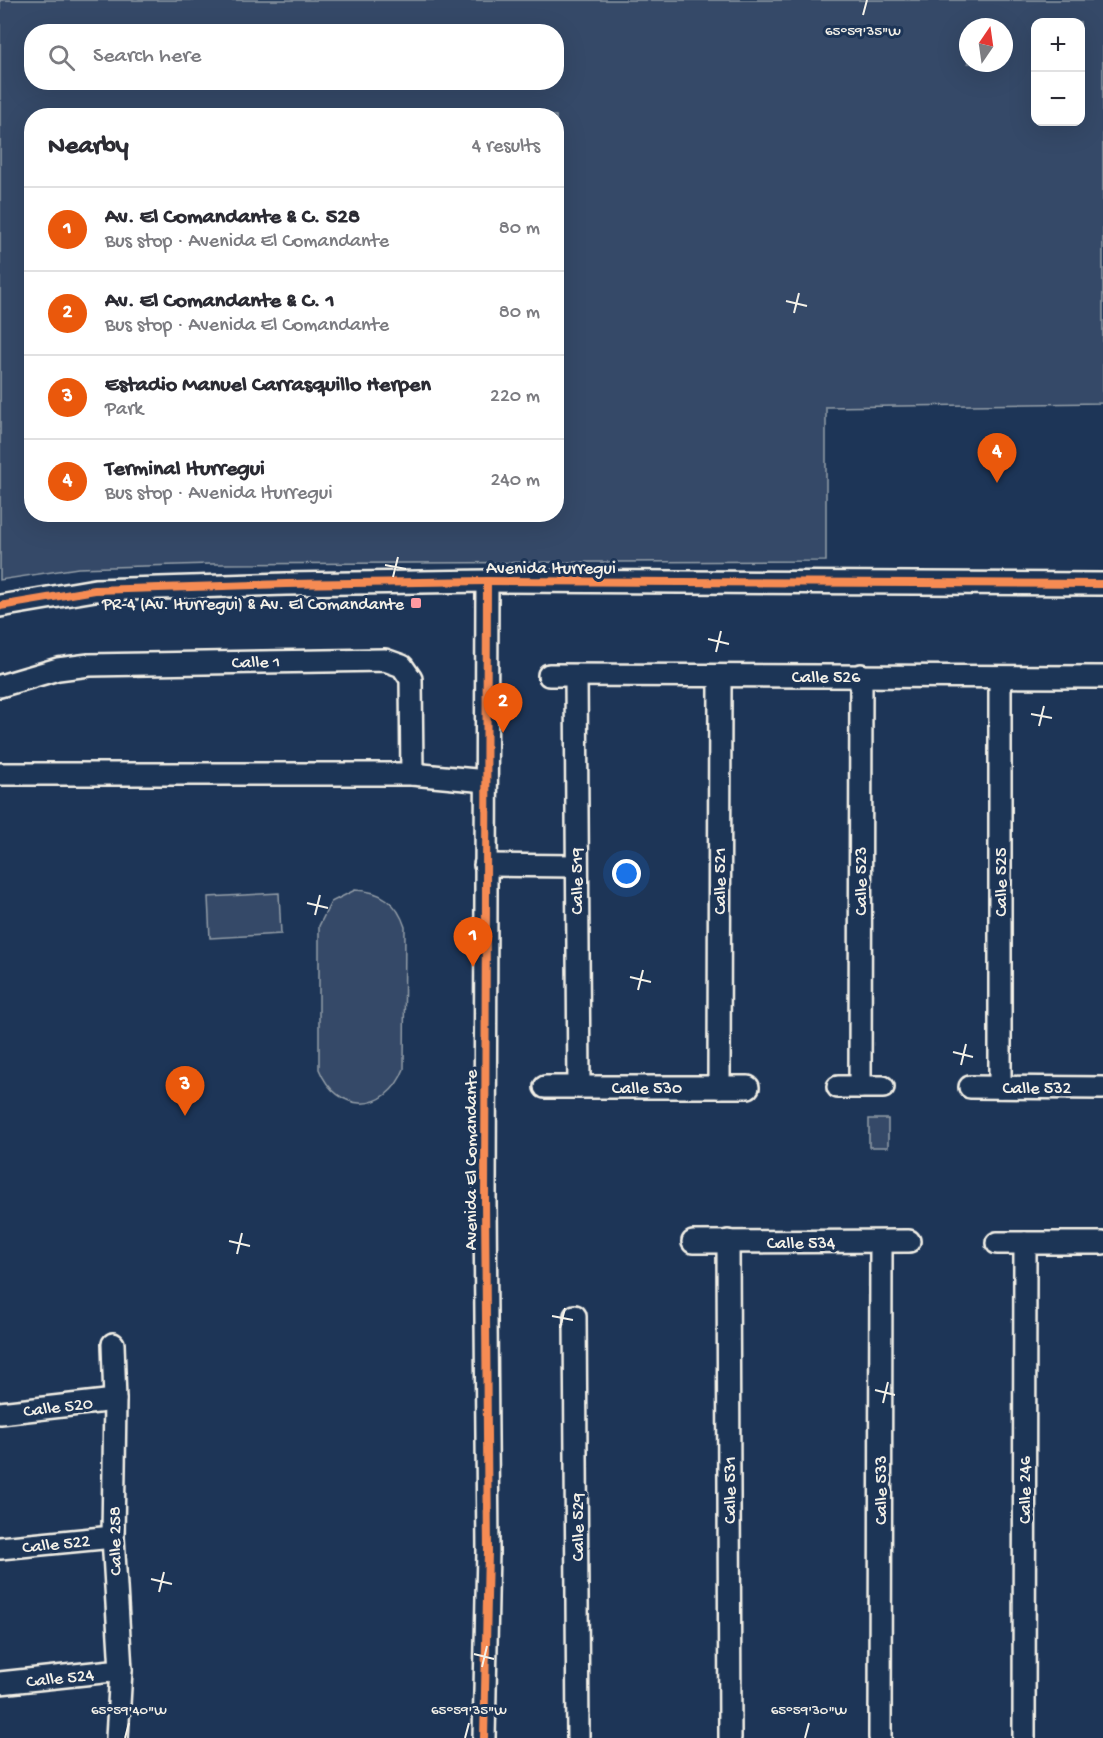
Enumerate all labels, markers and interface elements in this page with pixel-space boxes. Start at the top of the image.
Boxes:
north arrow [959,18,1013,72]
map controls [1031,18,1085,126]
button: + [1031,18,1085,72]
text: 65°59'35"W [825,23,901,41]
search box [24,24,564,90]
icon: search [45,41,78,74]
text: Search here [93,44,201,70]
button: − [1031,72,1085,126]
text: Nearby [48,132,129,163]
text: 4 results [472,136,540,159]
text: Av. El Comandante & C. 528 [105,205,360,231]
text: 1 [63,218,72,241]
text: 80 m [499,218,540,241]
text: Bus stop · Avenida El Comandante [105,231,389,254]
text: Av. El Comandante & C. 1 [105,289,335,315]
text: 2 [63,302,72,325]
text: 80 m [499,302,540,325]
text: Bus stop · Avenida El Comandante [105,315,389,338]
text: Estadio Manuel Carrasquillo Herpen [105,373,431,399]
text: 3 [62,386,73,409]
text: 220 m [490,386,540,409]
text: Park [105,399,143,422]
pin: 4 [978,434,1016,483]
text: Terminal Iturregui [105,457,265,483]
text: 4 [63,470,72,493]
text: 240 m [490,470,540,493]
text: Bus stop · Avenida Iturregui [105,483,332,506]
street label: Avenida Iturregui [486,559,616,580]
place label: PR-4 (Av. Iturregui) & Av. El Comandante [101,595,405,616]
marker: PR-4 (Av. Iturregui) & Av. El Comandante [409,596,423,610]
street label: Calle 1 [232,653,280,674]
street label: Calle 526 [792,668,861,689]
pin: 2 [484,684,522,733]
street label: Calle 523 [852,847,873,915]
street label: Calle 519 [568,848,589,914]
street label: Calle 521 [711,848,732,914]
street label: Calle 525 [992,848,1013,917]
your location [612,859,641,888]
pin: 1 [454,918,492,967]
pin: 3 [166,1066,204,1116]
street label: Avenida El Comandante [462,1069,483,1250]
street label: Calle 530 [612,1079,682,1100]
street label: Calle 532 [1003,1079,1072,1100]
street label: Calle 534 [767,1234,836,1255]
street label: Calle 520 [22,1394,94,1423]
street label: Calle 533 [872,1455,893,1525]
street label: Calle 246 [1016,1455,1037,1524]
street label: Calle 531 [721,1456,742,1524]
street label: Calle 529 [569,1493,590,1561]
street label: Calle 258 [105,1506,128,1576]
street label: Calle 522 [21,1531,92,1560]
street label: Calle 524 [25,1665,96,1693]
text: 65°59'40"W [91,1702,167,1720]
text: 65°59'35"W [431,1702,507,1720]
text: 65°59'30"W [771,1702,848,1720]

